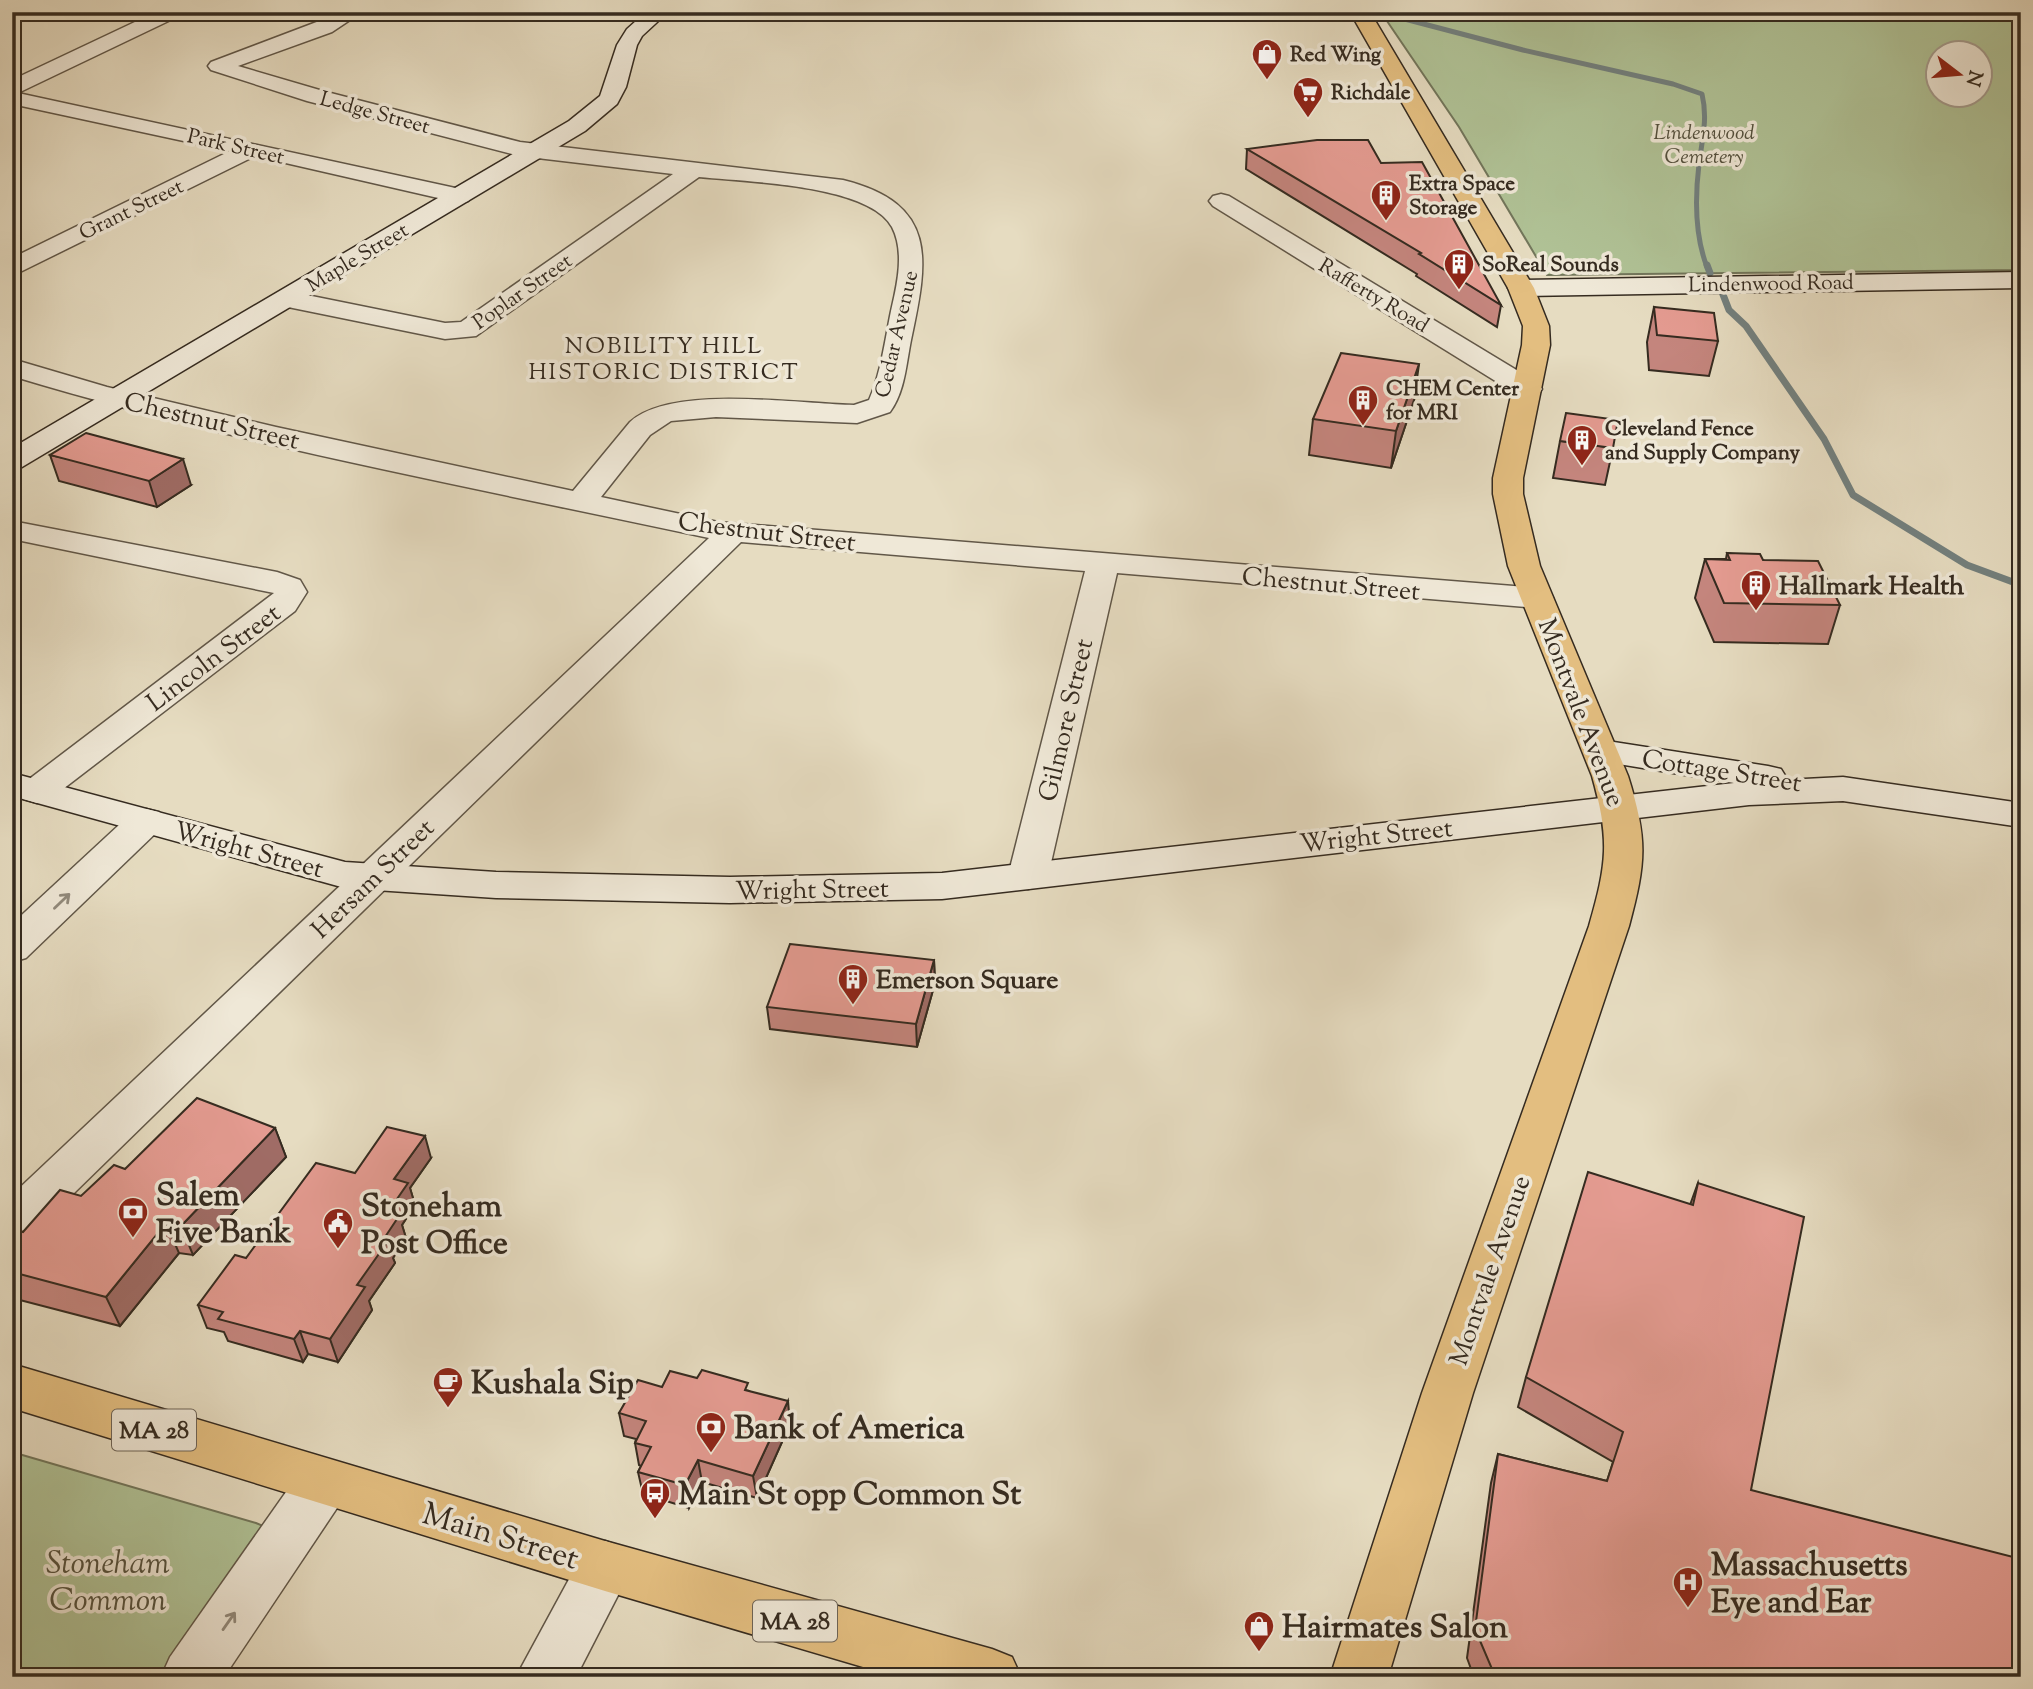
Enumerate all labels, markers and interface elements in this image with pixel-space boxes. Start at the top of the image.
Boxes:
shop icon: Red Wing [1250,37,1284,81]
north arrow [1924,38,1994,108]
place label: Red Wing [1290,41,1382,71]
text: N [1958,67,1988,89]
supermarket icon: Richdale [1291,75,1325,119]
place label: Richdale [1331,79,1411,109]
street label: Ledge Street [316,85,433,143]
park label: Lindenwood Cemetery [1653,119,1755,173]
street label: Park Street [184,122,287,174]
place label: Extra Space Storage [1409,170,1515,224]
street label: Grant Street [75,173,189,249]
building icon: Extra Space Storage [1369,178,1403,222]
street label: Maple Street [301,216,415,301]
street label: Poplar Street [467,247,579,338]
building icon: SoReal Sounds [1442,247,1476,291]
place label: SoReal Sounds [1482,251,1619,281]
street label: Rafferty Road [1312,252,1434,342]
street label: Cedar Avenue [869,268,927,401]
street label: Lindenwood Road [1688,269,1854,301]
district label: NOBILITY HILL HISTORIC DISTRICT [528,331,800,390]
place label: CHEM Center for MRI [1386,375,1519,429]
building icon: CHEM Center for MRI [1346,383,1380,427]
street label: Chestnut Street [120,384,303,461]
place label: Cleveland Fence and Supply Company [1605,415,1801,469]
building icon: Cleveland Fence and Supply Company [1565,423,1599,467]
street label: Chestnut Street [676,504,858,563]
street label: Chestnut Street [1240,559,1422,612]
building icon: Hallmark Health [1739,568,1773,612]
place label: Hallmark Health [1779,569,1965,606]
street label: Lincoln Street [140,596,289,722]
street label: Montvale Avenue [1527,613,1633,812]
street label: Gilmore Street [1031,635,1104,806]
street label: Cottage Street [1639,742,1804,803]
street label: Hersam Street [304,811,444,948]
street label: Wright Street [1298,811,1455,864]
street label: Wright Street [169,814,327,889]
street label: Wright Street [735,872,889,911]
one-way arrow [53,892,70,909]
building icon: Emerson Square [836,962,870,1006]
place label: Emerson Square [876,963,1058,1000]
street label: Montvale Avenue [1442,1171,1541,1371]
place label: Salem Five Bank [156,1174,292,1257]
place label: Stoneham Post Office [361,1185,508,1268]
bank icon: Salem Five Bank [116,1195,150,1239]
public building icon: Stoneham Post Office [321,1206,355,1250]
place label: Kushala Sip [471,1362,634,1408]
cafe icon: Kushala Sip [431,1365,465,1409]
place label: Bank of America [734,1407,965,1453]
road number: MA 28 [112,1410,196,1450]
bank icon: Bank of America [694,1410,728,1454]
place label: Main St opp Common St [678,1473,1021,1519]
bus stop icon: Main St opp Common St [638,1476,672,1520]
street label: Main Street [416,1492,584,1584]
park label: Stoneham Common [46,1542,170,1625]
place label: Massachusetts Eye and Ear [1711,1544,1908,1627]
hospital icon: Massachusetts Eye and Ear [1671,1565,1705,1609]
road number: MA 28 [753,1601,837,1642]
place label: Hairmates Salon [1282,1606,1508,1652]
shop icon: Hairmates Salon [1242,1609,1276,1653]
one-way arrow [222,1612,236,1631]

